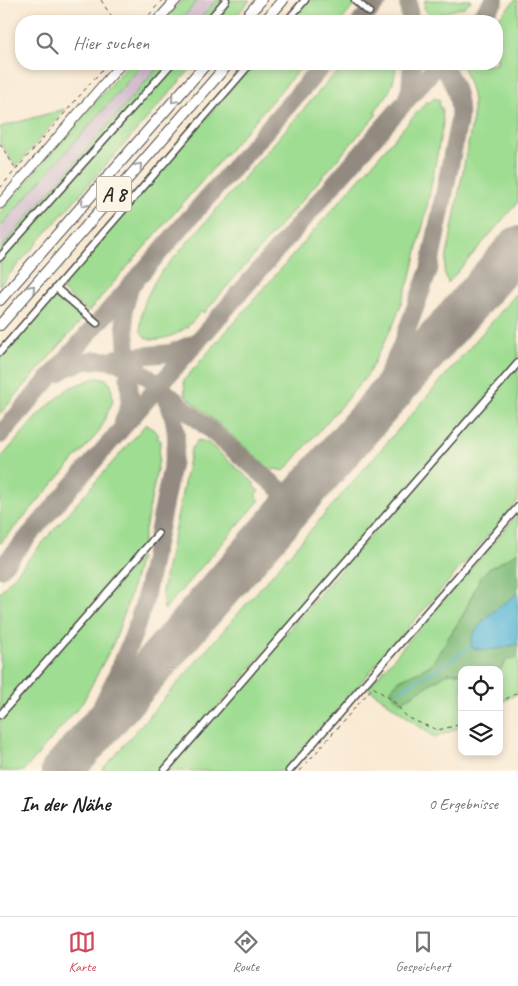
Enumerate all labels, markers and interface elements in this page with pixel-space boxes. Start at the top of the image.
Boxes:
search box [15,15,503,70]
icon: search [33,29,61,57]
text: Hier suchen [73,31,149,55]
one-way arrow [171,95,180,104]
one-way arrow [133,162,142,171]
road number: A 8 [96,176,132,212]
one-way arrow [81,198,90,207]
one-way arrow [26,285,35,294]
map controls [458,666,503,756]
button: locate [458,666,503,711]
button: layers [458,711,503,756]
text: In der Nähe [20,791,110,817]
text: 0 Ergebnisse [429,794,498,814]
tab: Karte [68,928,96,975]
tab: Route [232,928,260,975]
tab: Gespeichert [396,928,450,975]

